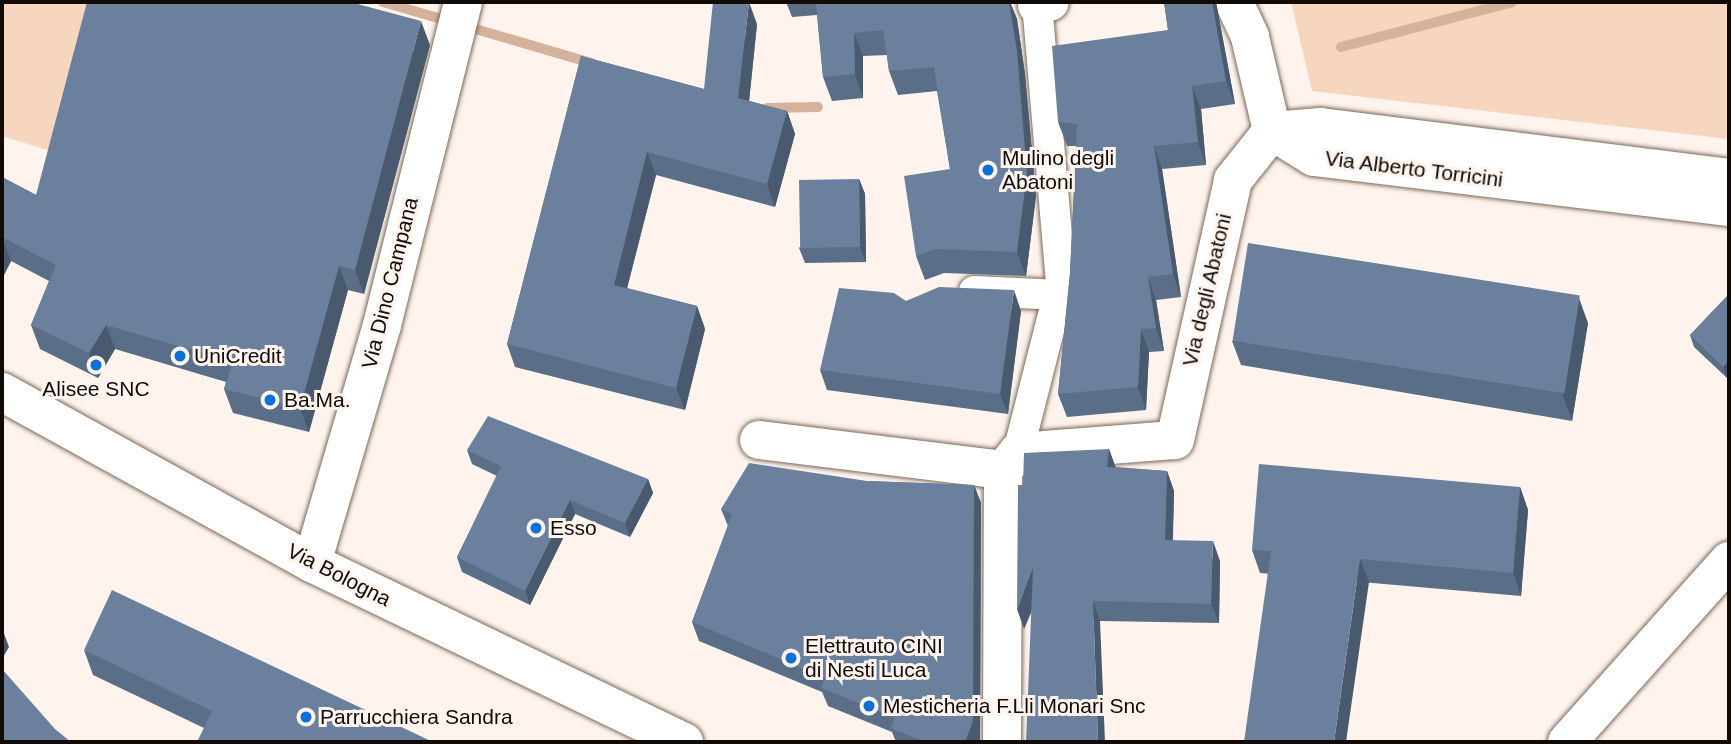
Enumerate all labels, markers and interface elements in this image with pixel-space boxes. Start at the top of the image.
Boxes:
place label: Mulino degli Abatoni [1002,145,1114,195]
street label: Via Alberto Torricini [1323,145,1505,193]
marker: Mulino degli Abatoni [980,162,996,178]
street label: Via Dino Campana [356,195,424,371]
street label: Via degli Abatoni [1177,211,1237,369]
place label: UniCredit [194,343,282,369]
marker: UniCredit [172,348,188,364]
marker: Alisee SNC [88,357,104,373]
place label: Alisee SNC [42,376,150,402]
place label: Ba.Ma. [284,387,351,413]
marker: Ba.Ma. [262,392,278,408]
place label: Esso [550,515,597,541]
marker: Esso [528,520,544,536]
street label: Via Bologna [283,538,395,612]
place label: Elettrauto CINI di Nesti Luca [805,633,943,683]
marker: Elettrauto CINI di Nesti Luca [783,650,799,666]
place label: Mesticheria F.Lli Monari Snc [883,693,1146,719]
marker: Mesticheria F.Lli Monari Snc [861,698,877,714]
place label: Parrucchiera Sandra [320,704,513,730]
marker: Parrucchiera Sandra [298,709,314,725]

